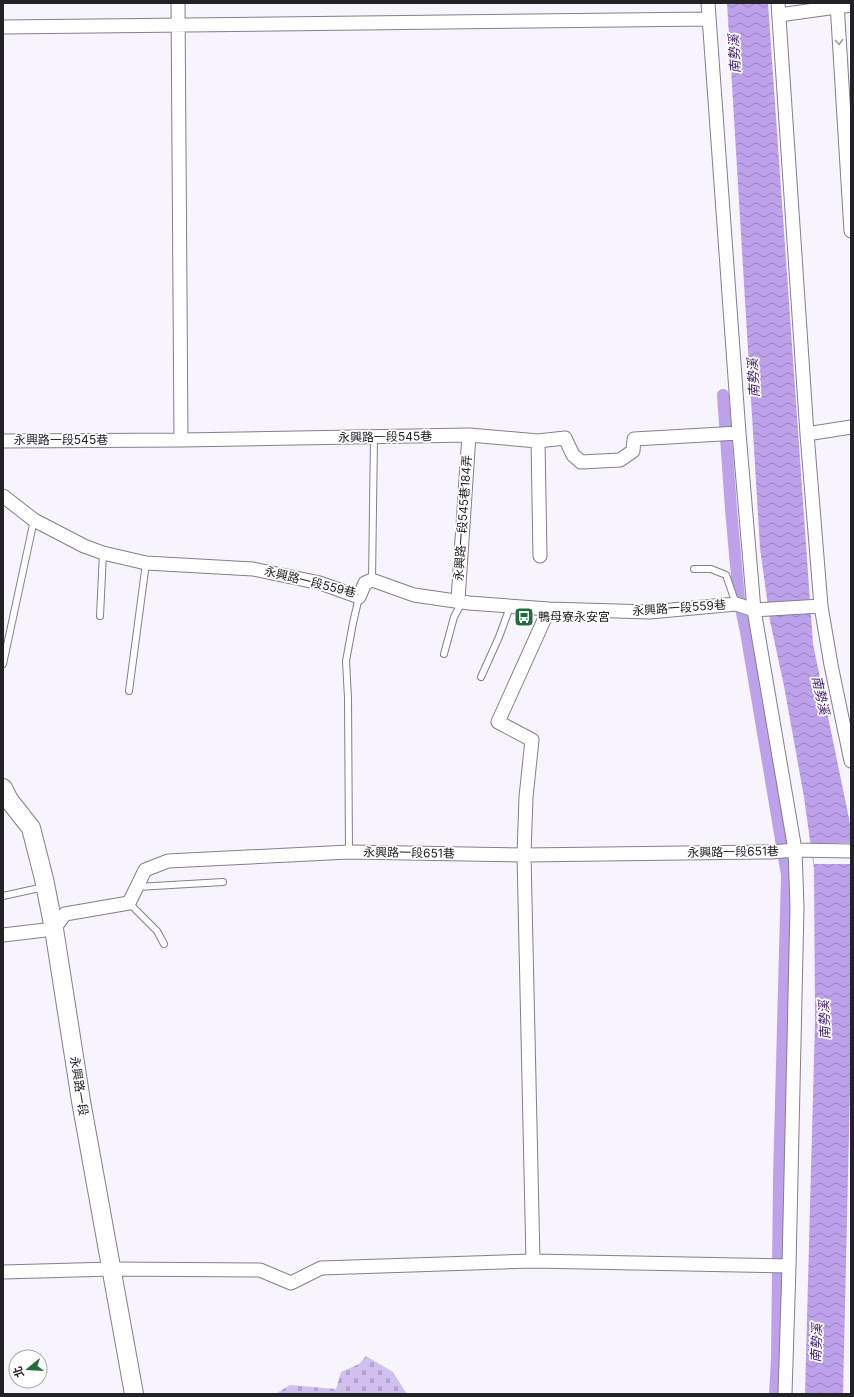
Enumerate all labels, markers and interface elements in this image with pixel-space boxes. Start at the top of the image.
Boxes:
water label: 南勢溪 [725,32,743,74]
one-way arrow [835,39,844,45]
water label: 南勢溪 [744,356,762,398]
street label: 永興路一段545巷 [338,428,432,445]
street label: 永興路一段545巷 [14,432,108,447]
street label: 永興路一段545巷184弄 [451,454,474,582]
street label: 永興路一段559巷 [263,563,358,600]
street label: 永興路一段559巷 [632,597,726,618]
bus stop icon: 鴨母寮永安宮 [513,606,535,628]
place label: 鴨母寮永安宮 [538,609,610,624]
water label: 南勢溪 [809,674,833,718]
street label: 永興路一段651巷 [687,843,779,860]
street label: 永興路一段651巷 [363,844,455,861]
water label: 南勢溪 [815,998,833,1040]
street label: 永興路一段 [67,1055,92,1117]
water label: 南勢溪 [807,1321,825,1363]
north arrow [8,1349,48,1389]
text: 北 [10,1365,27,1379]

